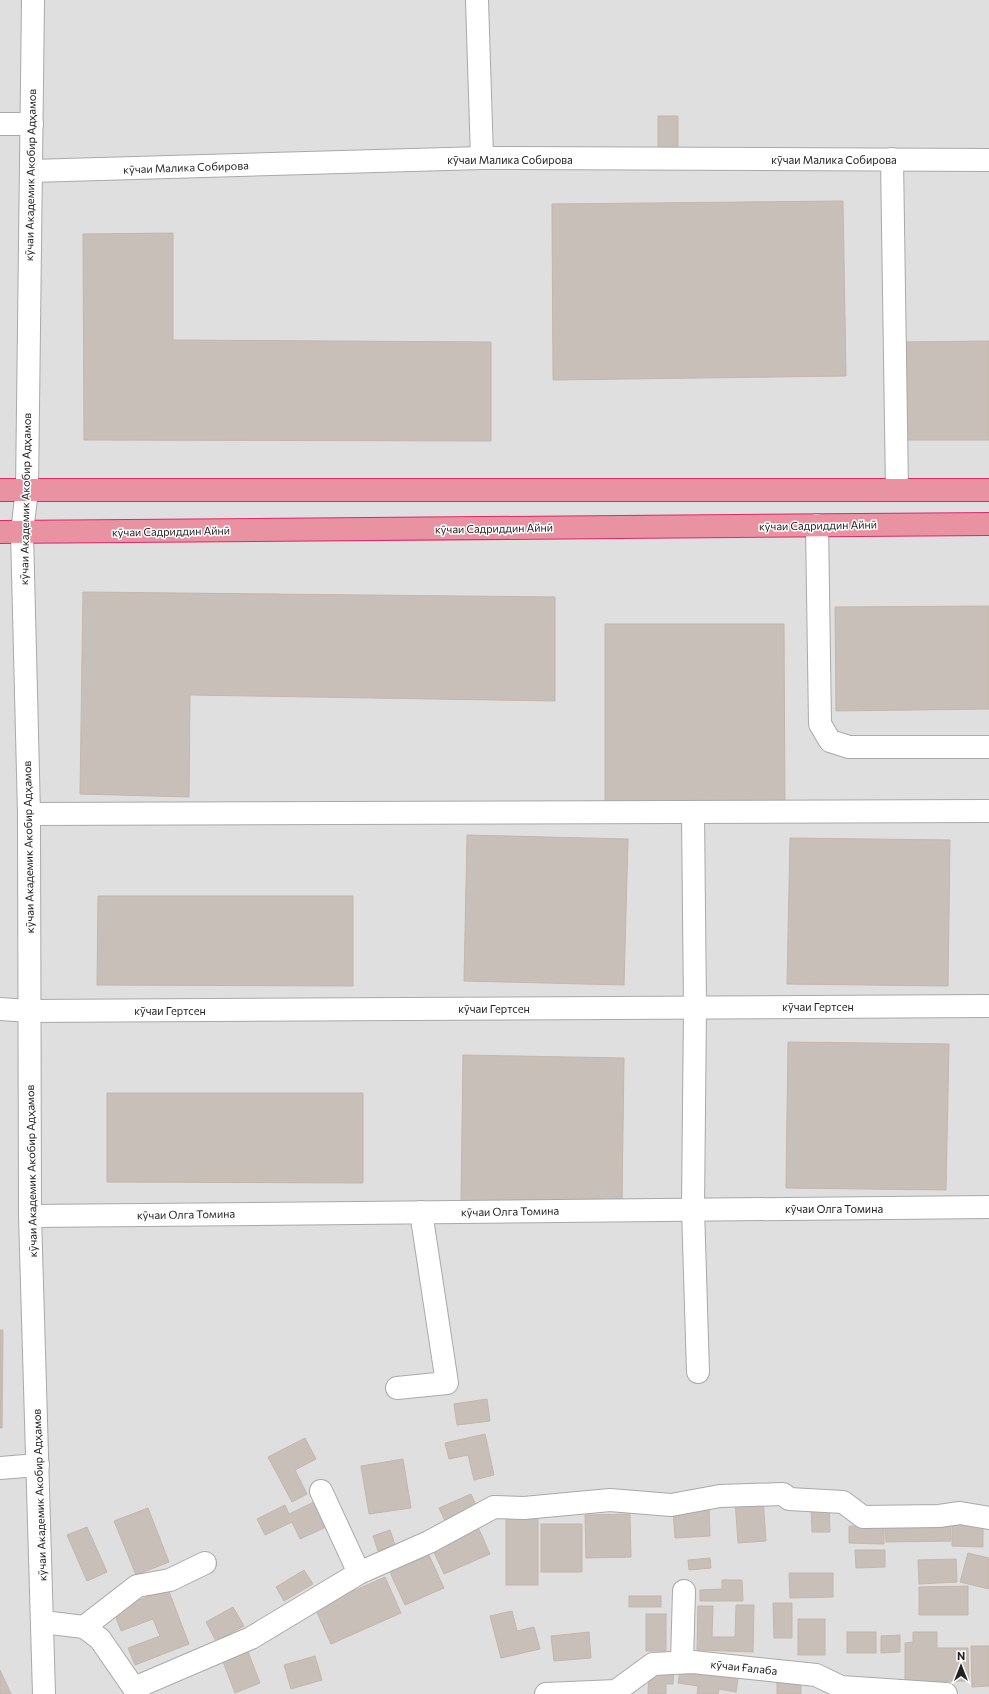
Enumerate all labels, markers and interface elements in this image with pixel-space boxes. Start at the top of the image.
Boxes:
street label: кӯчаи Академик Акобир Адҳамов [22,88,38,261]
street label: кӯчаи Малика Собирова [447,153,573,166]
street label: кӯчаи Малика Собирова [771,153,897,166]
street label: кӯчаи Малика Собирова [123,158,249,176]
street label: кӯчаи Академик Акобир Адҳамов [17,412,33,585]
street label: кӯчаи Садриддин Айнӣ [759,517,877,533]
street label: кӯчаи Садриддин Айнӣ [435,520,553,536]
street label: кӯчаи Садриддин Айнӣ [112,523,230,539]
street label: кӯчаи Академик Акобир Адҳамов [20,760,36,933]
street label: кӯчаи Гертсен [782,1000,854,1013]
street label: кӯчаи Гертсен [458,1002,530,1015]
street label: кӯчаи Гертсен [134,1004,206,1017]
street label: кӯчаи Академик Акобир Адҳамов [23,1084,39,1257]
street label: кӯчаи Олга Томина [785,1202,883,1215]
street label: кӯчаи Олга Томина [461,1204,559,1218]
street label: кӯчаи Олга Томина [137,1207,235,1221]
street label: кӯчаи Академик Акобир Адҳамов [29,1408,49,1581]
north arrow [941,1646,981,1686]
text: N [957,1649,965,1662]
street label: кӯчаи Ғалаба [710,1657,778,1677]

